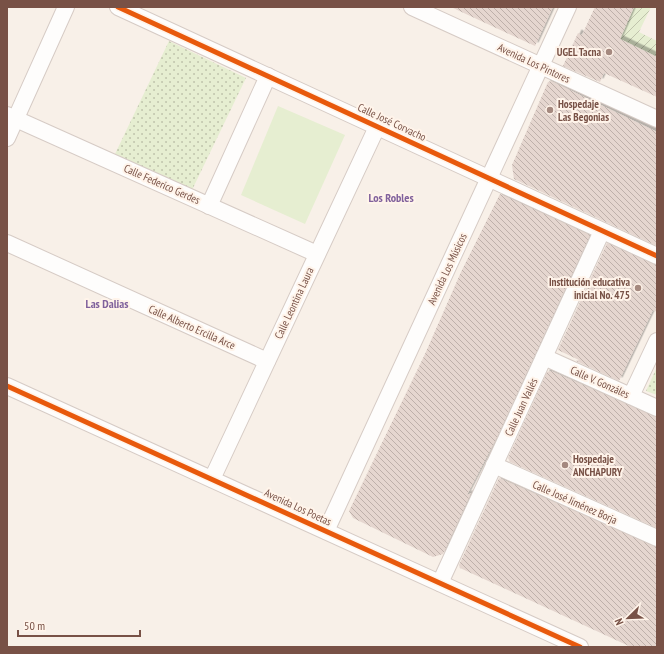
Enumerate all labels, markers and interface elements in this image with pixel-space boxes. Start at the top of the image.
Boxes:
street label: Avenida Los Pintores [496,40,573,86]
place label: UGEL Tacna [557,45,601,59]
marker: UGEL Tacna [604,47,614,57]
place label: Hospedaje Las Begonias [558,97,609,124]
street label: Calle José Corvacho [356,100,429,144]
marker: Hospedaje Las Begonias [545,105,555,115]
street label: Calle Federico Gerdes [122,161,203,207]
district label: Los Robles [368,190,414,205]
street label: Avenida Los Músicos [424,231,470,307]
street label: Calle Leontina Laura [271,265,317,341]
place label: Institución educativa inicial No. 475 [549,275,630,302]
marker: Institución educativa inicial No. 475 [633,283,643,293]
district label: Las Dalias [86,296,128,311]
street label: Calle Alberto Ercilla Arce [146,302,238,353]
street label: Calle V. Gonzáles [568,363,632,401]
street label: Calle Juan Vallés [501,375,541,438]
place label: Hospedaje ANCHAPURY [572,452,623,479]
marker: Hospedaje ANCHAPURY [560,460,570,470]
street label: Calle José Jiménez Borja [531,477,619,527]
street label: Avenida Los Poetas [262,485,334,529]
north arrow [608,598,648,638]
scale bar [18,612,140,638]
text: N [611,616,626,627]
text: 50 m [24,618,45,633]

